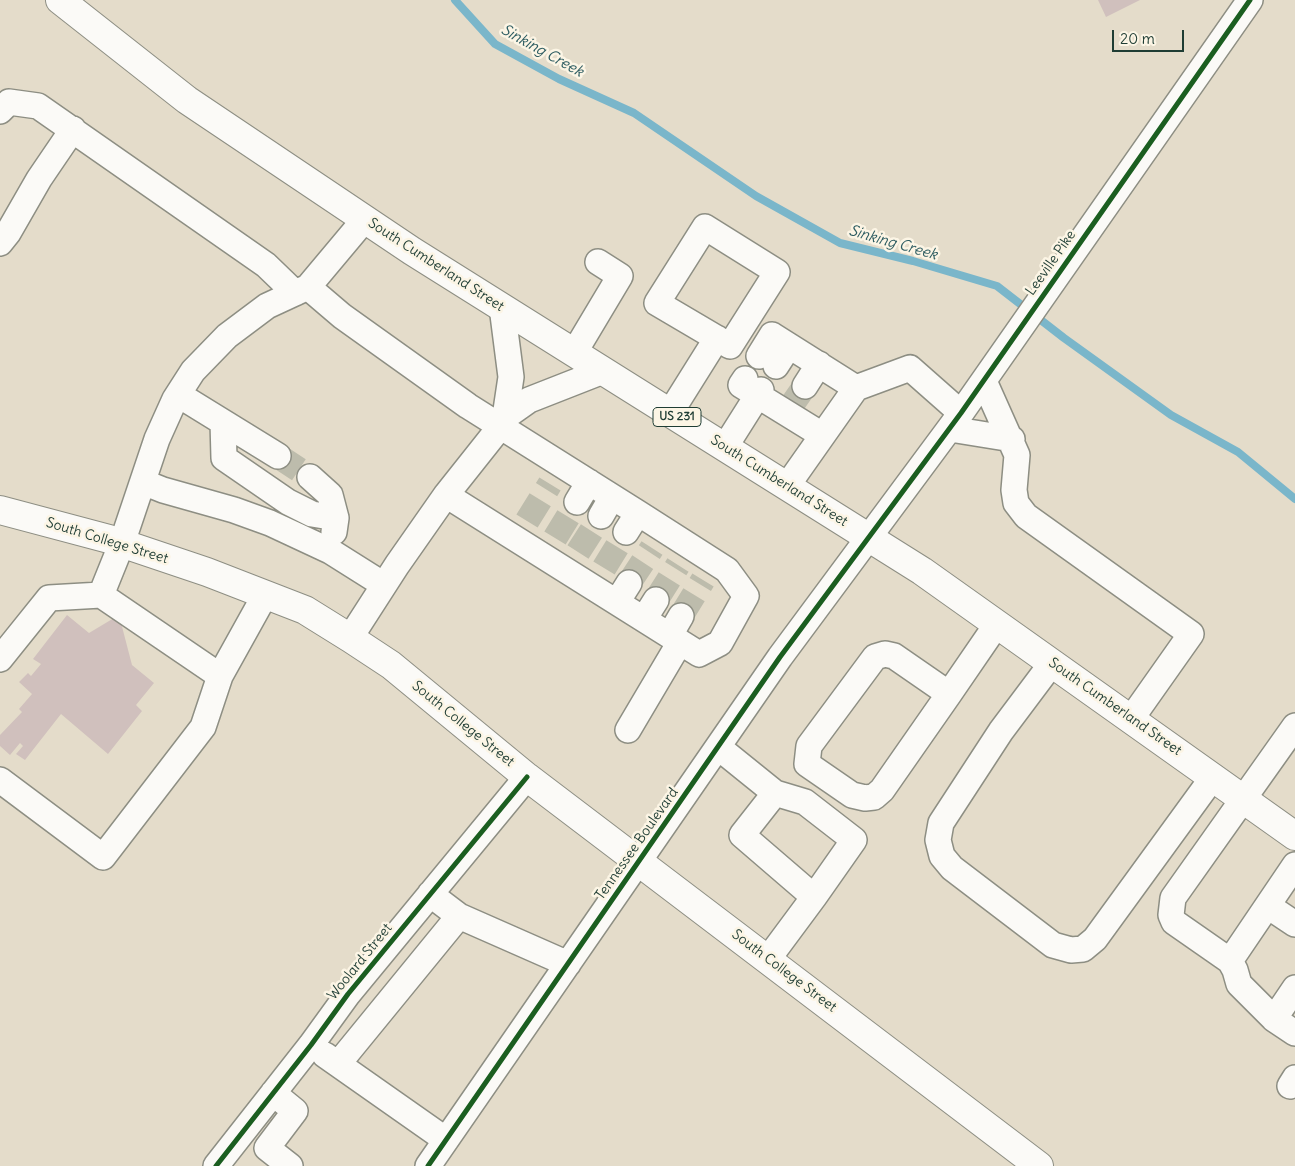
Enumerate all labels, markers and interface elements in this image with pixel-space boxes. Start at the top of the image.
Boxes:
scale bar [1115,20,1188,52]
water label: Sinking Creek [498,21,586,81]
text: 20 m [1120,29,1155,48]
street label: South Cumberland Street [365,215,507,315]
water label: Sinking Creek [847,222,939,264]
street label: Leeville Pike [1022,227,1080,299]
road number: US 231 [653,408,701,427]
street label: South Cumberland Street [707,432,851,530]
street label: South College Street [44,514,170,568]
street label: South Cumberland Street [1045,655,1185,759]
street label: South College Street [408,678,518,770]
street label: Tennessee Boulevard [592,785,682,903]
street label: Woolard Street [324,920,396,1004]
street label: South College Street [728,926,840,1016]

